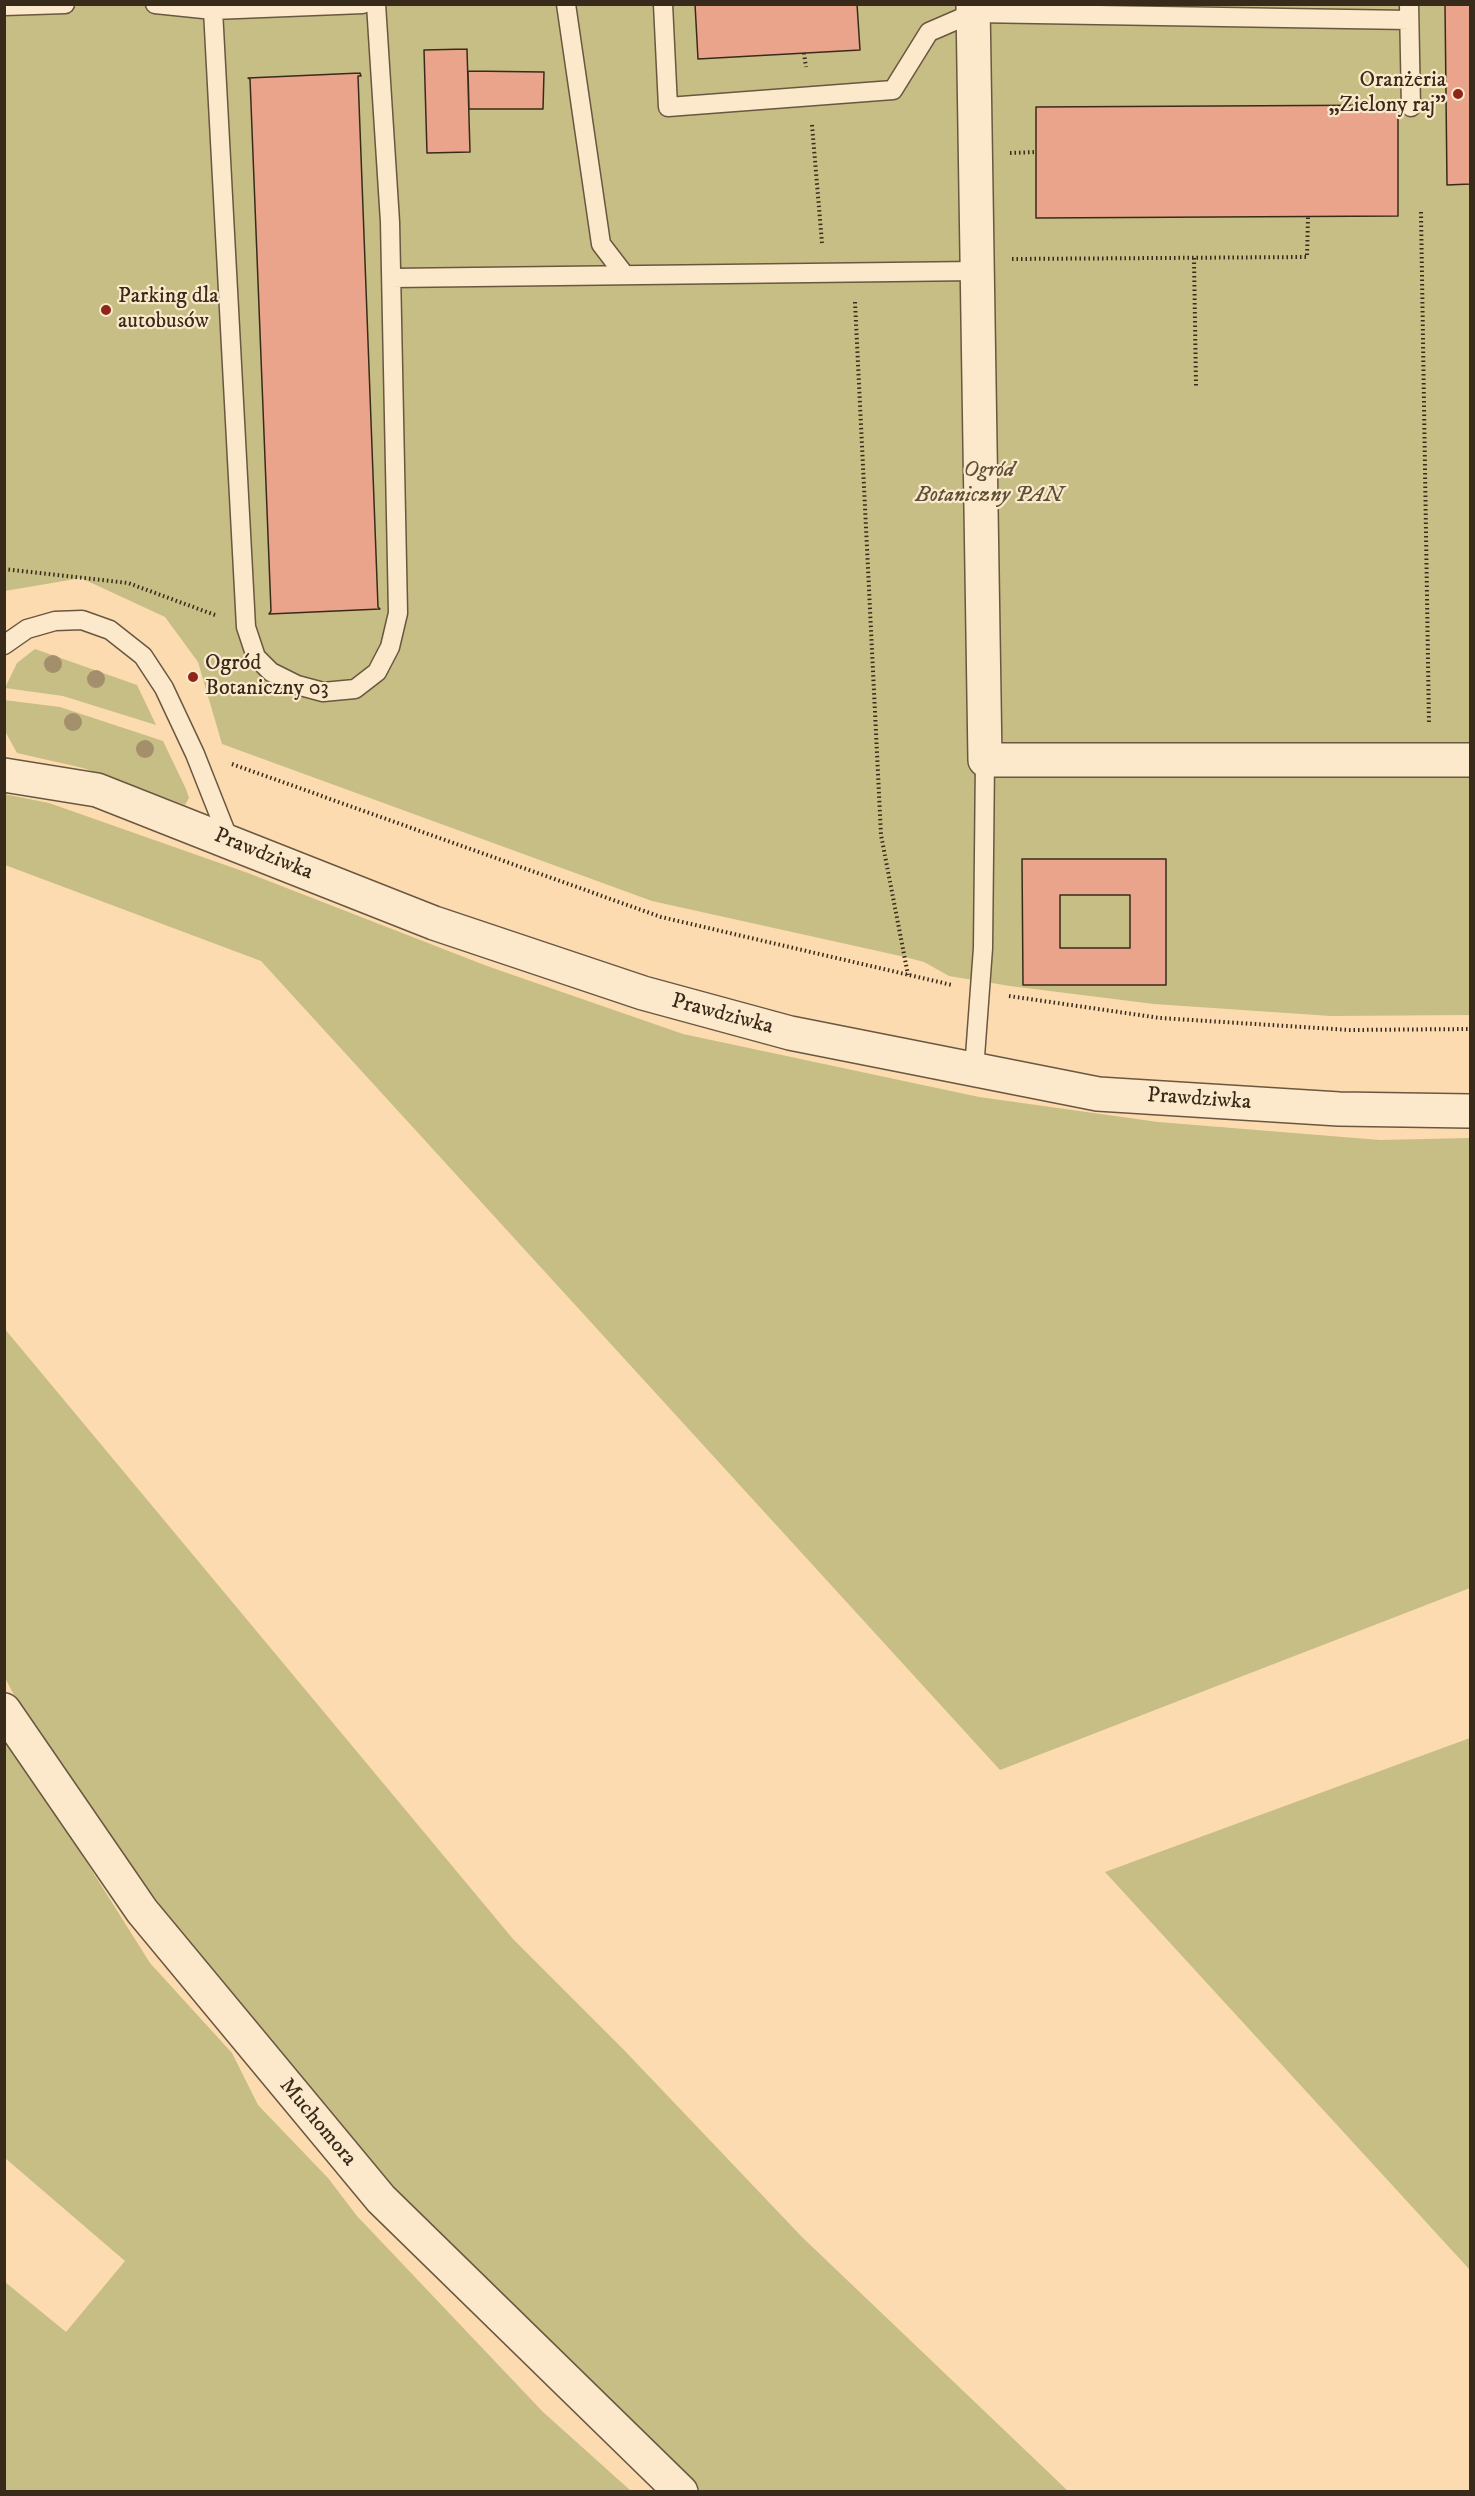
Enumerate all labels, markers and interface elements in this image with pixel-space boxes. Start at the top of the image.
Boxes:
place label: Oranżeria „Zielony raj” [1328,68,1446,119]
marker: Oranżeria „Zielony raj” [1451,87,1465,101]
place label: Parking dla autobusów [118,284,219,336]
marker: Parking dla autobusów [99,303,113,317]
park label: Ogród Botaniczny PAN [915,458,1063,510]
place label: Ogród Botaniczny 03 [205,651,329,702]
marker: Ogród Botaniczny 03 [186,670,200,684]
street label: Prawdziwka [210,823,316,887]
street label: Prawdziwka [668,989,776,1041]
street label: Prawdziwka [1146,1083,1252,1117]
street label: Muchomora [273,2074,361,2172]

